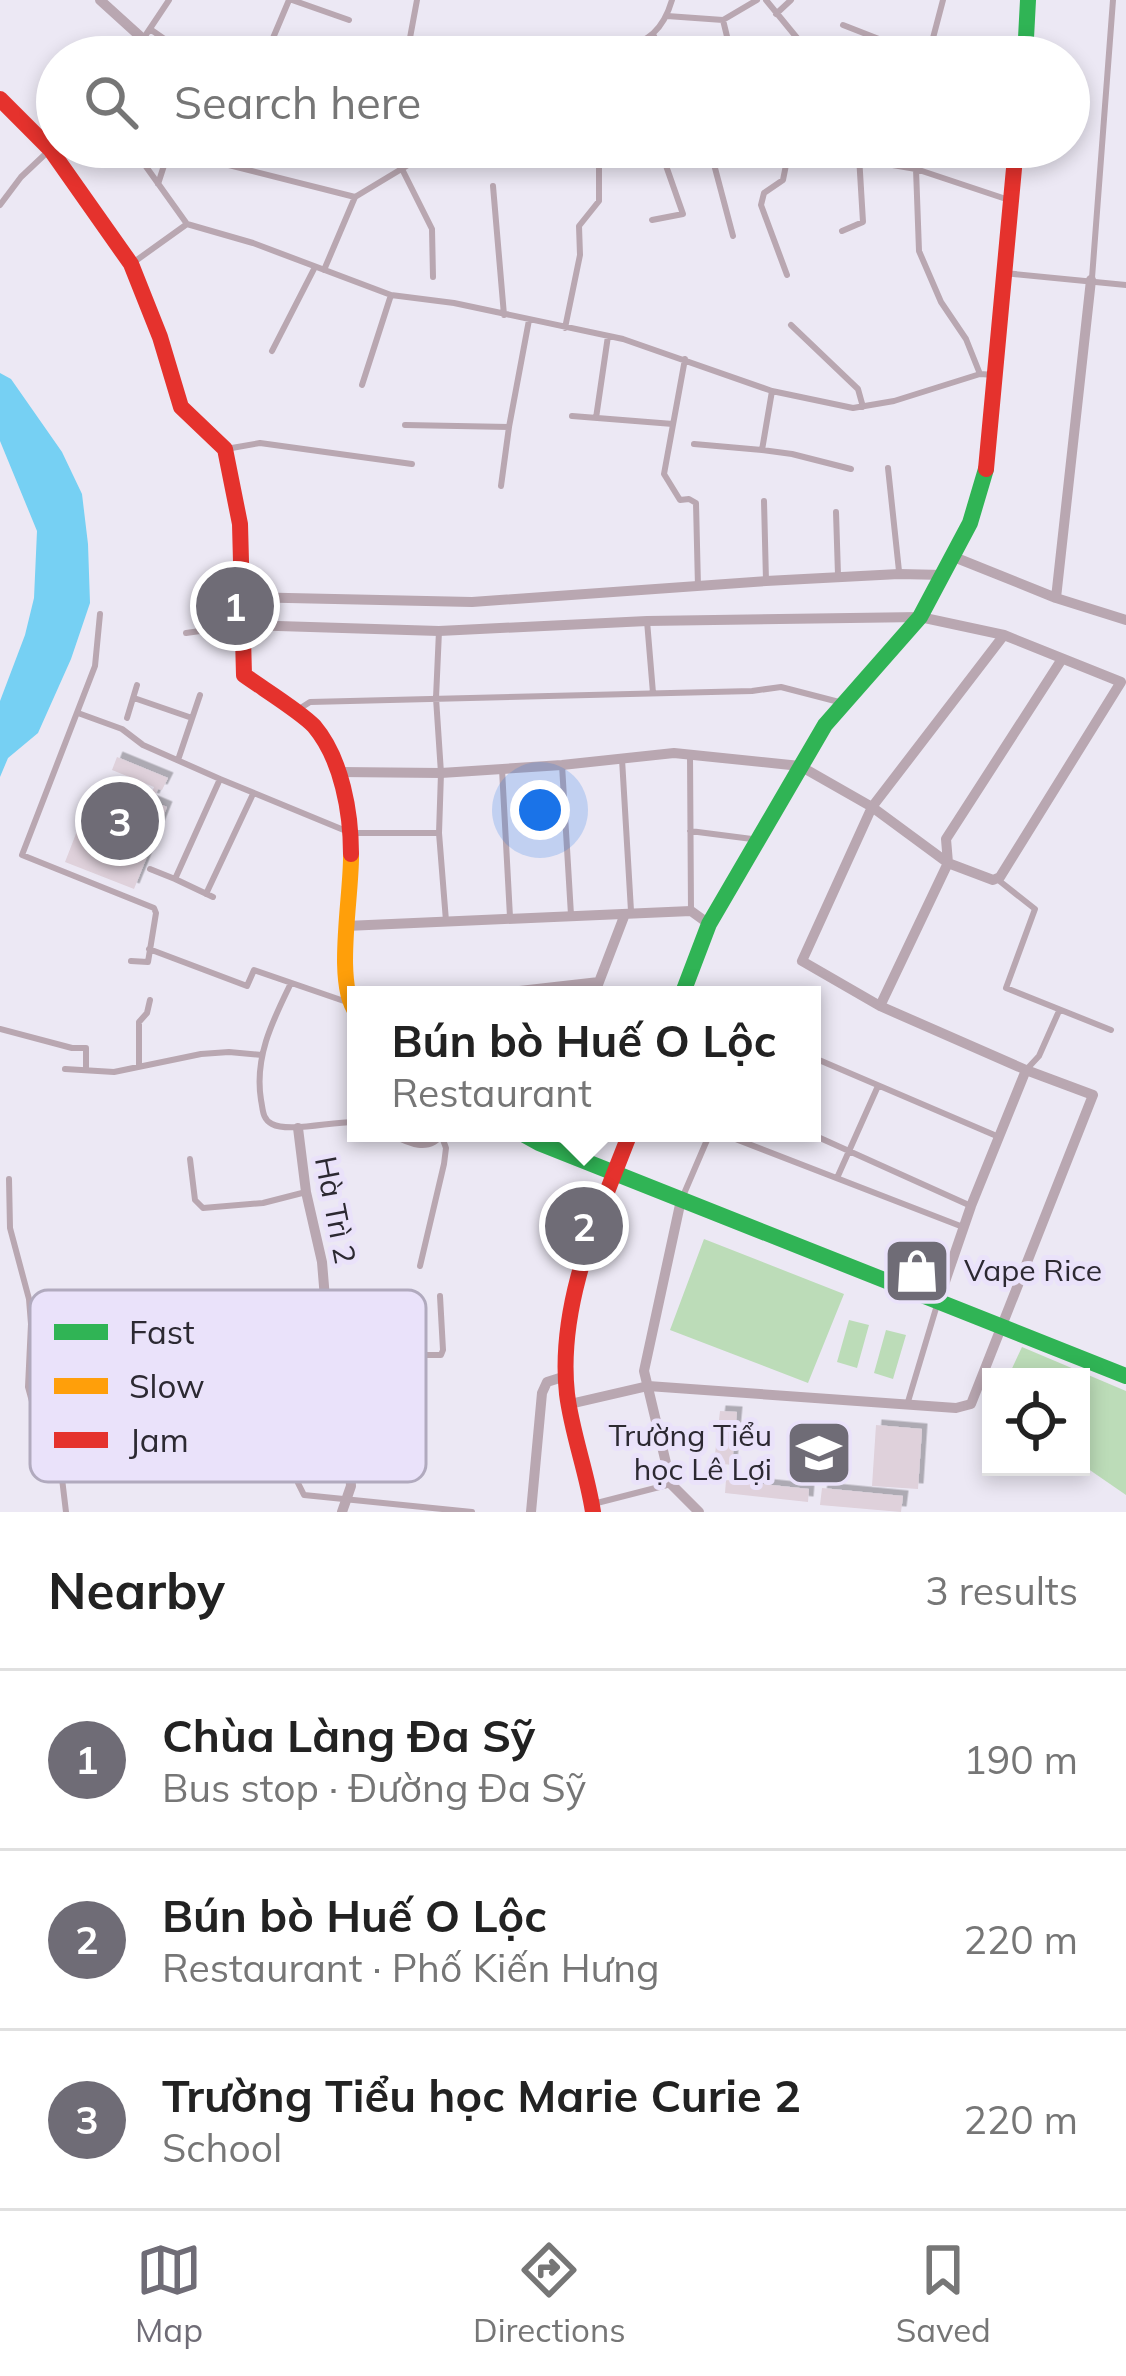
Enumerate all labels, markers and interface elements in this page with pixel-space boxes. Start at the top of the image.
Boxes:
search box [36,36,1090,168]
icon: search [78,69,144,135]
text: Search here [174,74,421,130]
pin: 1 [196,561,274,651]
pin: 3 [81,776,159,866]
your location [510,780,570,840]
popup [347,986,821,1142]
text: Bún bò Huế O Lộc [392,1012,776,1068]
text: Restaurant [392,1068,592,1117]
street label: Hà Trì 2 [307,1153,365,1267]
pin: 2 [545,1181,623,1271]
shop icon: Vape Rice [882,1236,952,1306]
place label: Vape Rice [964,1251,1102,1289]
legend [30,1290,426,1482]
text: Fast [129,1311,194,1352]
text: Slow [129,1365,205,1406]
map controls [982,1368,1090,1476]
button: locate [982,1368,1090,1476]
place label: Trường Tiểu học Lê Lợi [608,1416,772,1488]
school or university icon: Trường Tiểu học Lê Lợi [784,1418,854,1488]
text: Jam [129,1419,189,1460]
text: Nearby [48,1558,225,1622]
text: 3 results [925,1566,1078,1615]
text: Chùa Làng Đa Sỹ [162,1707,535,1763]
text: 1 [75,1735,99,1784]
text: 190 m [963,1735,1078,1784]
text: Bus stop · Đường Đa Sỹ [162,1763,586,1812]
text: Bún bò Huế O Lộc [162,1887,547,1943]
text: 2 [75,1915,99,1964]
text: 220 m [963,1915,1078,1964]
text: Restaurant · Phố Kiến Hưng [162,1943,660,1992]
text: Trường Tiểu học Marie Curie 2 [162,2067,801,2123]
text: 3 [75,2095,99,2144]
text: 220 m [963,2095,1078,2144]
text: School [162,2123,282,2172]
tab: Map [135,2237,203,2350]
tab: Directions [473,2237,626,2350]
tab: Saved [896,2237,991,2350]

